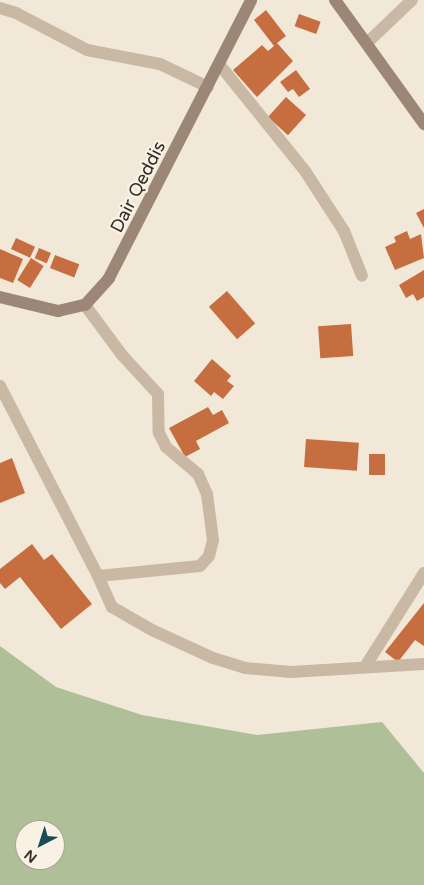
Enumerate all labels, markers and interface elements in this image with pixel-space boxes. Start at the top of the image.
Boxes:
street label: Dair Qeddis [106,138,170,236]
north arrow [15,820,65,870]
text: N [21,846,40,866]

